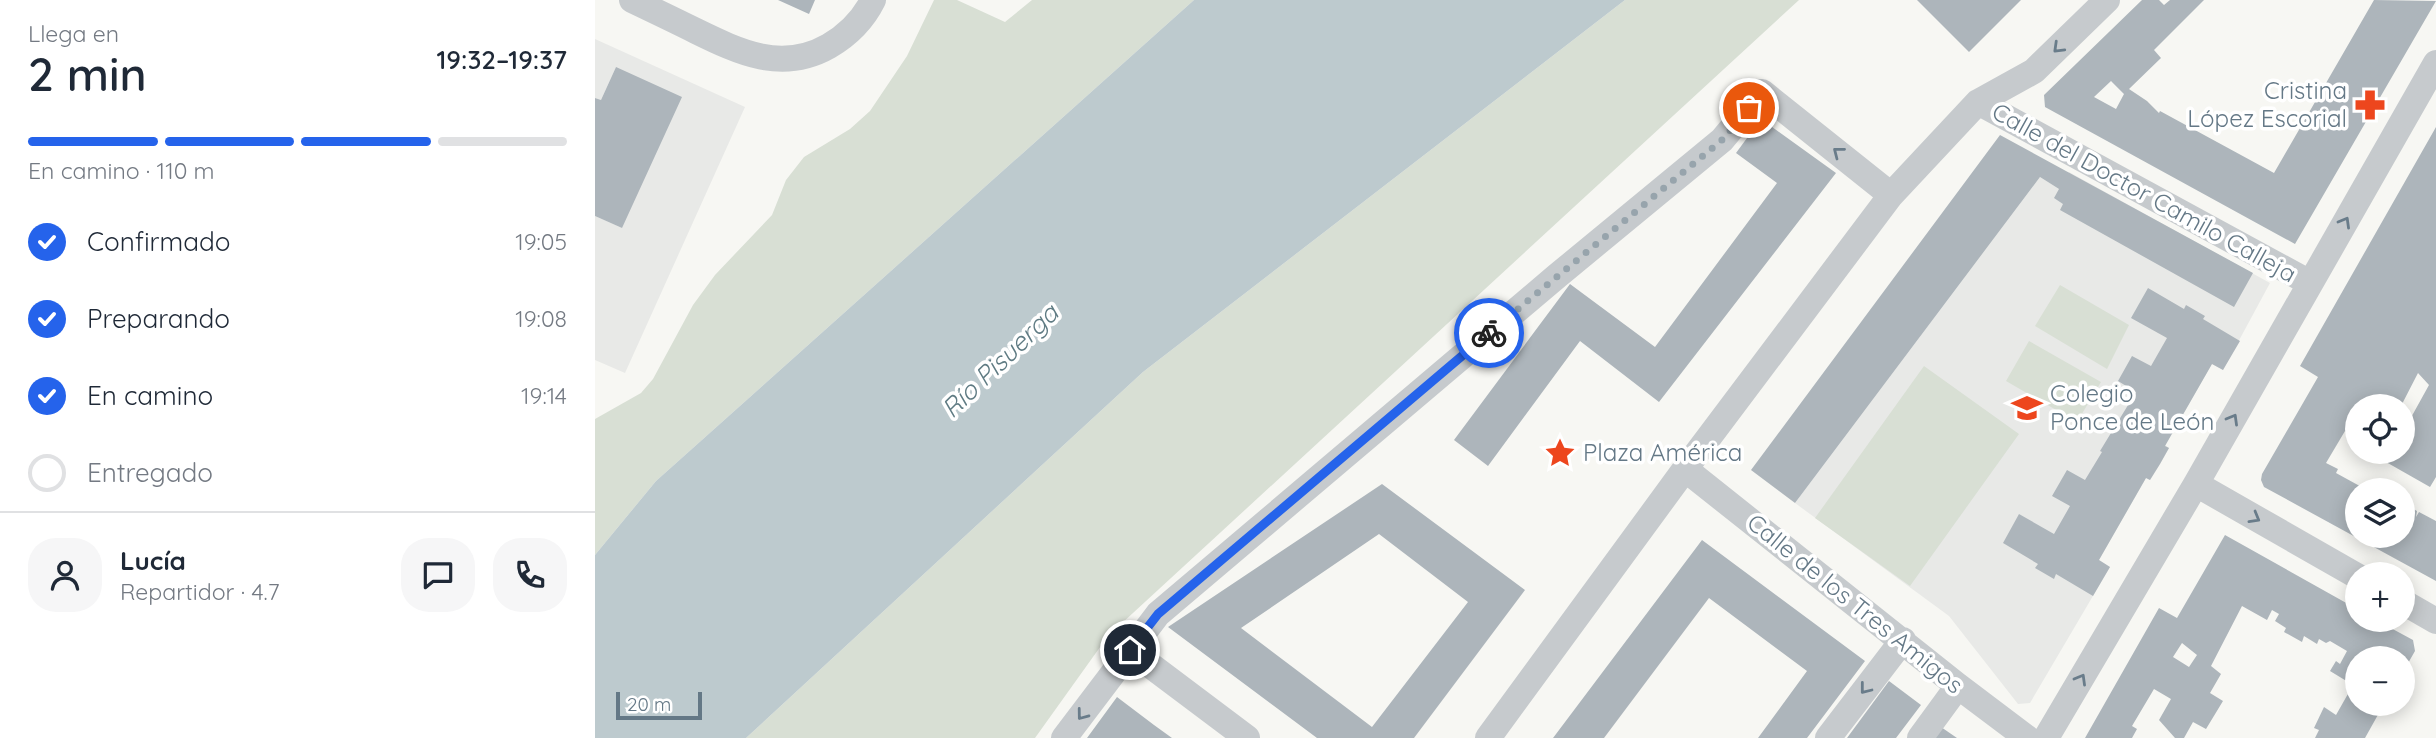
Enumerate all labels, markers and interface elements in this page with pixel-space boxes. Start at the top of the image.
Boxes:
text: Llega en [28,19,119,48]
one-way arrow [2053,39,2066,52]
text: 19:32–19:37 [436,43,567,76]
text: 2 min [28,45,147,103]
place label: Cristina López Escorial [2187,75,2347,133]
pin [1719,78,1779,138]
pharmacy icon: Cristina López Escorial [2353,88,2387,122]
icon: bag [1730,89,1768,127]
street label: Calle del Doctor Camilo Calleja [1987,96,2302,288]
one-way arrow [1833,148,1846,161]
text: En camino · 110 m [28,156,215,185]
one-way arrow [2337,216,2350,229]
icon: check [28,223,66,261]
text: Confirmado [87,225,231,258]
text: 19:05 [515,227,567,256]
water label: Río Pisuerga [934,296,1066,425]
courier [1454,298,1524,368]
icon: check [28,300,66,338]
text: Preparando [87,302,230,335]
text: 19:08 [515,304,567,333]
icon: bike [1470,314,1508,352]
icon: check [28,377,66,415]
place label: Colegio Ponce de León [2050,378,2214,436]
text: En camino [87,379,213,412]
text: 19:14 [521,381,567,410]
school or university icon: Colegio Ponce de León [2010,391,2044,425]
map controls [2345,394,2415,716]
button: locate [2345,394,2415,464]
one-way arrow [2225,414,2238,427]
place icon: Plaza América [1543,436,1577,470]
place label: Plaza América [1583,437,1742,467]
text: Entregado [87,456,213,489]
button: layers [2345,478,2415,548]
street label: Calle de los Tres Amigos [1742,507,1970,700]
one-way arrow [2248,509,2261,522]
button: person [28,538,102,612]
button: chat [401,538,475,612]
button: phone [493,538,567,612]
text: Lucía [120,544,186,577]
button: + [2345,562,2415,632]
text: Repartidor · 4.7 [120,577,280,606]
pin [1100,620,1160,680]
icon: home [1111,631,1149,669]
button: − [2345,646,2415,716]
one-way arrow [2073,674,2086,687]
one-way arrow [1861,681,1874,694]
scale bar [616,689,702,721]
text: 20 m [627,692,671,716]
one-way arrow [1077,707,1090,719]

